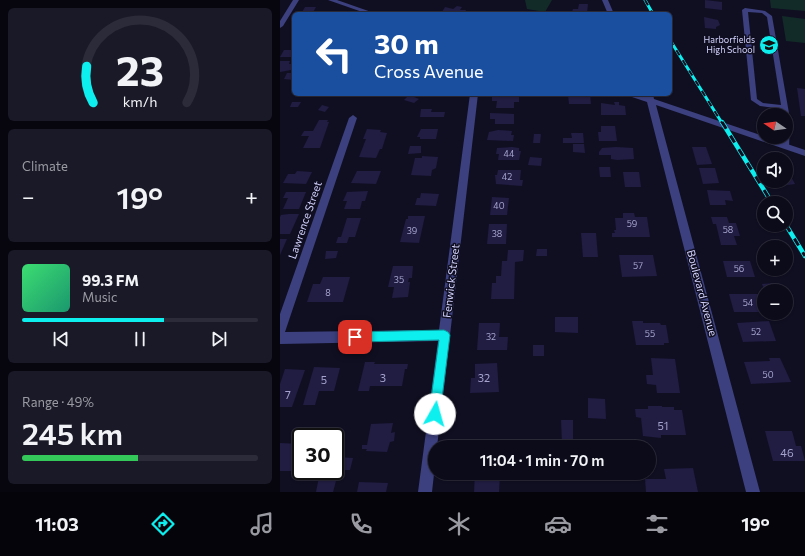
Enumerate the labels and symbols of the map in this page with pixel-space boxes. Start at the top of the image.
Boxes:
place label: Harborfields High School [703,34,755,55]
school or university icon: Harborfields High School [758,34,780,56]
north arrow [757,108,793,144]
house number: 44 [504,148,515,159]
house number: 42 [502,171,512,182]
street label: Lawrence Street [285,179,324,260]
house number: 40 [493,200,505,211]
house number: 59 [627,218,637,229]
house number: 58 [723,224,733,235]
house number: 39 [407,225,417,236]
house number: 38 [492,228,502,239]
street label: Fenwick Street [440,243,462,319]
street label: Boulevard Avenue [685,248,720,338]
house number: 57 [633,260,643,271]
house number: 56 [734,263,744,274]
house number: 35 [394,274,404,285]
house number: 8 [325,287,331,298]
house number: 54 [743,297,754,308]
pin [338,320,372,354]
house number: 52 [751,326,761,337]
house number: 55 [645,328,655,339]
house number: 32 [486,331,496,342]
house number: 50 [762,369,774,380]
house number: 3 [380,371,386,384]
house number: 32 [478,371,490,384]
house number: 5 [321,373,327,386]
house number: 7 [285,388,291,401]
position arrow [414,393,456,435]
house number: 51 [657,419,669,432]
speed limit sign: 30 [292,428,344,480]
house number: 46 [780,446,794,459]

